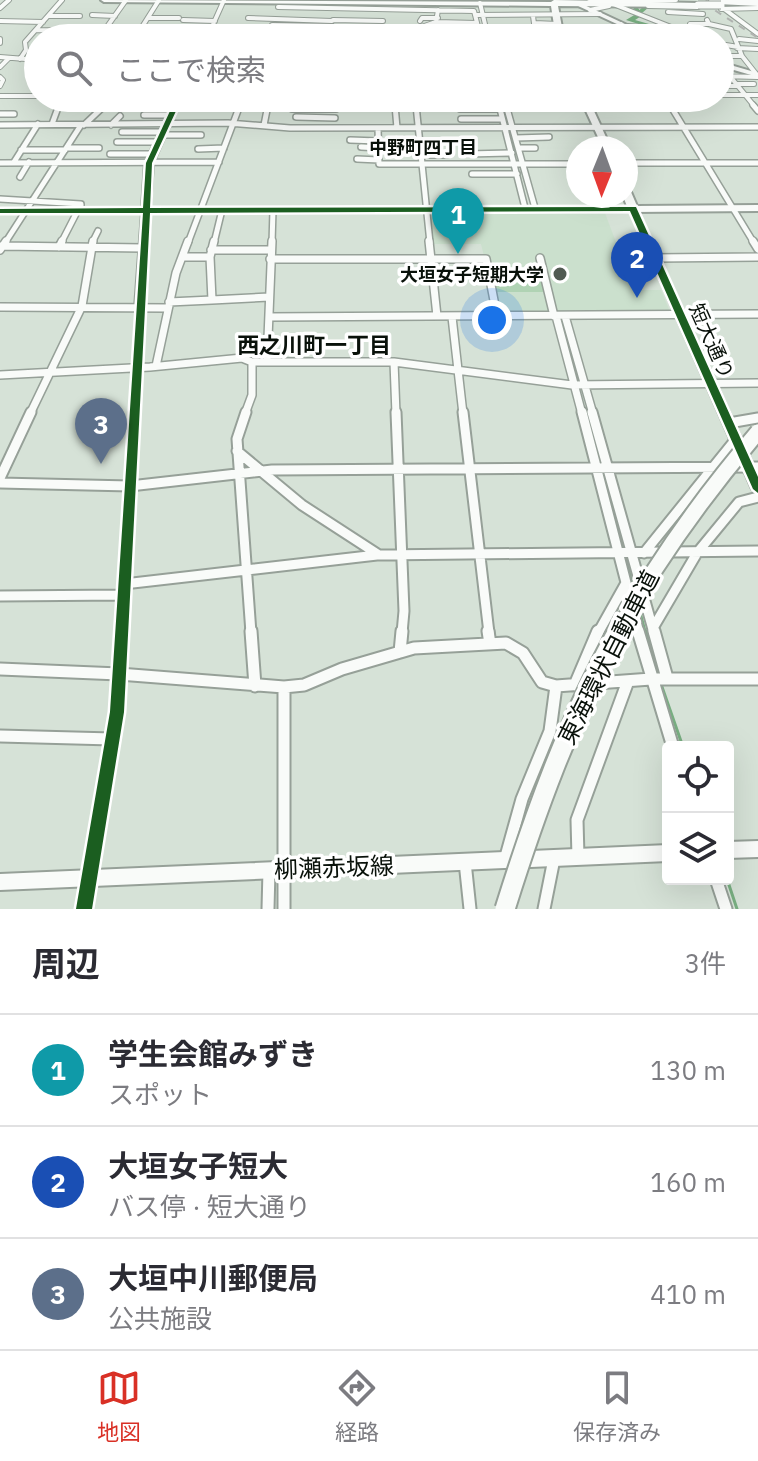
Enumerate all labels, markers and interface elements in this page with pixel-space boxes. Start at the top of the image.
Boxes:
search box [24,24,734,112]
icon: search [52,46,96,90]
text: ここで検索 [116,50,266,89]
district label: 中野町四丁目 [369,136,477,159]
north arrow [566,136,638,208]
pin: 1 [432,188,484,254]
pin: 2 [611,232,663,298]
place label: 大垣女子短期大学 [400,263,544,286]
marker: 大垣女子短期大学 [551,265,569,283]
street label: 短大通り [683,299,741,383]
your location [472,300,512,340]
district label: 西之川町一丁目 [237,330,391,359]
pin: 3 [75,398,127,464]
street label: 東海環状自動車道 [550,564,666,750]
map controls [662,741,734,885]
button: locate [662,741,734,813]
button: layers [662,813,734,885]
street label: 柳瀬赤坂線 [273,849,395,885]
text: 周辺 [32,941,100,985]
text: 3件 [684,946,726,980]
text: 学生会館みずき [108,1034,318,1073]
text: 1 [50,1053,66,1087]
text: 130 m [650,1053,726,1087]
text: スポット [108,1077,212,1111]
text: 大垣女子短大 [108,1146,288,1185]
text: 2 [50,1165,66,1199]
text: 160 m [650,1165,726,1199]
text: バス停 · 短大通り [108,1189,311,1223]
text: 大垣中川郵便局 [108,1258,318,1297]
text: 3 [50,1277,66,1311]
text: 410 m [650,1277,726,1311]
text: 公共施設 [108,1301,212,1335]
tab: 地図 [97,1366,141,1446]
tab: 経路 [335,1366,379,1446]
tab: 保存済み [573,1366,661,1446]

